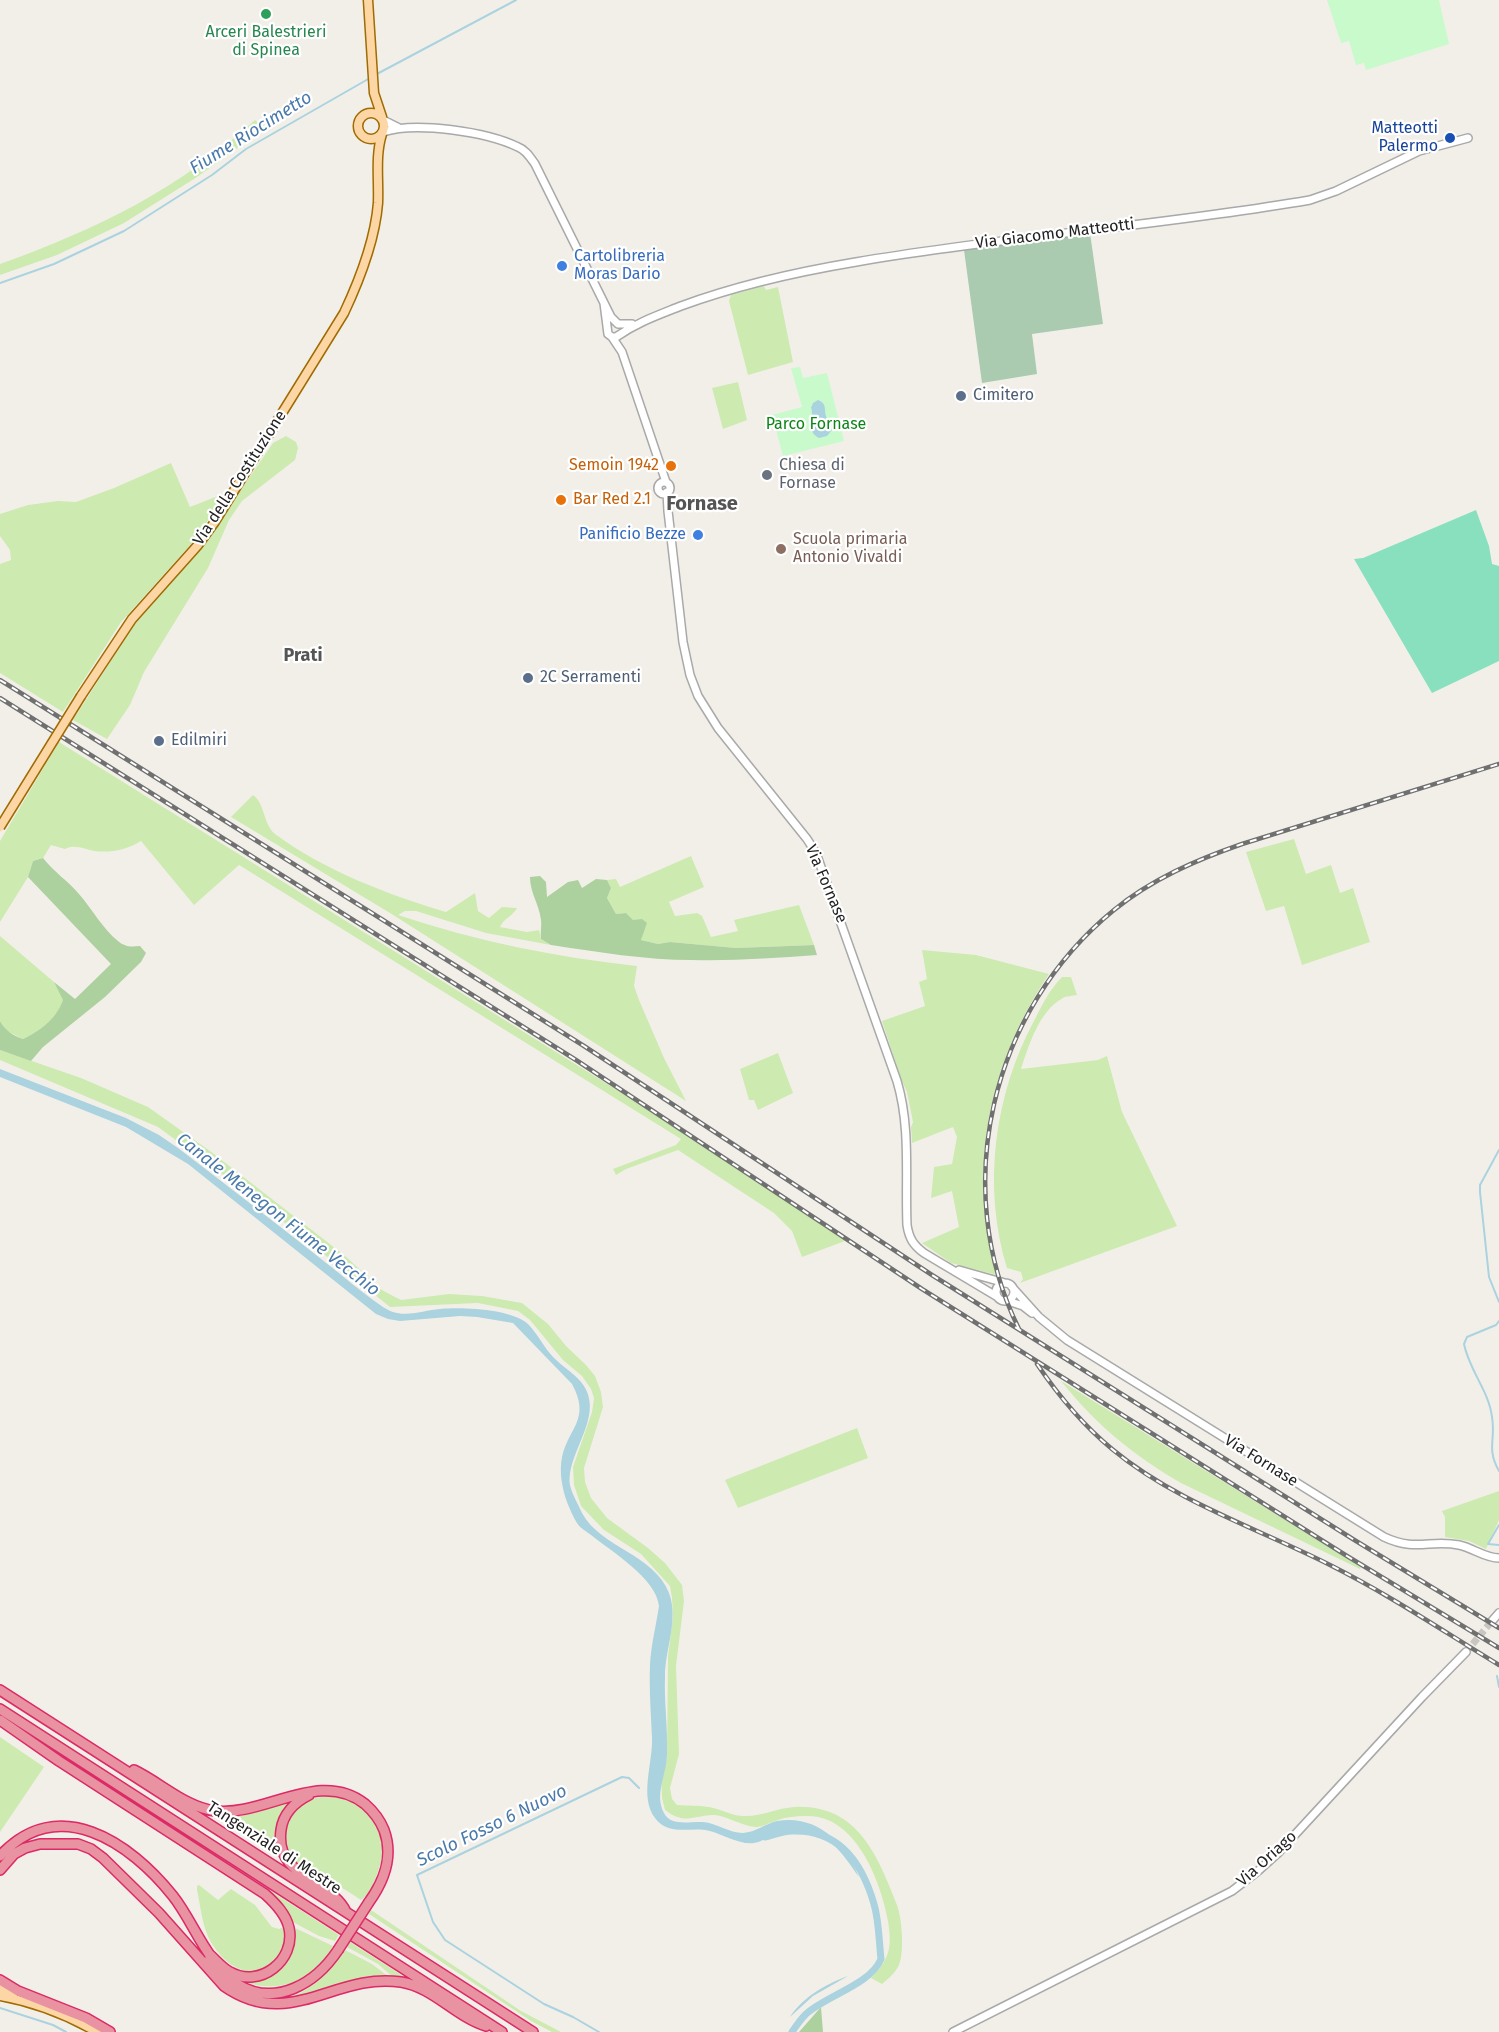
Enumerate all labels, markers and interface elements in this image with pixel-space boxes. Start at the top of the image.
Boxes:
marker: Arceri Balestrieri di Spinea [259,7,273,21]
place label: Arceri Balestrieri di Spinea [206,23,326,61]
water label: Fiume Riocimetto [186,87,316,179]
place label: Matteotti Palermo [1371,119,1438,157]
marker: Matteotti Palermo [1443,131,1457,145]
street label: Via Giacomo Matteotti [974,215,1136,253]
place label: Cartolibreria Moras Dario [574,247,665,285]
marker: Cartolibreria Moras Dario [555,259,569,273]
place label: Cimitero [973,386,1034,406]
marker: Cimitero [954,389,968,403]
street label: Via della Costituzione [189,407,291,549]
park label: Parco Fornase [766,415,866,435]
place label: Semoin 1942 [569,456,659,476]
place label: Chiesa di Fornase [779,456,845,494]
marker: Semoin 1942 [664,459,678,473]
marker: Chiesa di Fornase [760,468,774,482]
place label: Bar Red 2.1 [573,490,651,510]
district label: Fornase [666,492,738,516]
marker: Bar Red 2.1 [554,493,568,507]
place label: Panificio Bezze [579,525,686,545]
marker: Panificio Bezze [691,528,705,542]
place label: Scuola primaria Antonio Vivaldi [793,530,907,568]
marker: Scuola primaria Antonio Vivaldi [774,542,788,556]
district label: Prati [284,645,322,667]
place label: 2C Serramenti [540,668,641,688]
marker: 2C Serramenti [521,671,535,685]
place label: Edilmiri [171,731,227,751]
marker: Edilmiri [152,734,166,748]
street label: Via Fornase [801,842,851,926]
water label: Canale Menegon Fiume Vecchio [172,1129,384,1301]
street label: Via Fornase [1221,1431,1301,1491]
water label: Scolo Fosso 6 Nuovo [413,1780,571,1872]
street label: Tangenziale di Mestre [203,1797,345,1899]
street label: Via Oriago [1233,1827,1301,1891]

